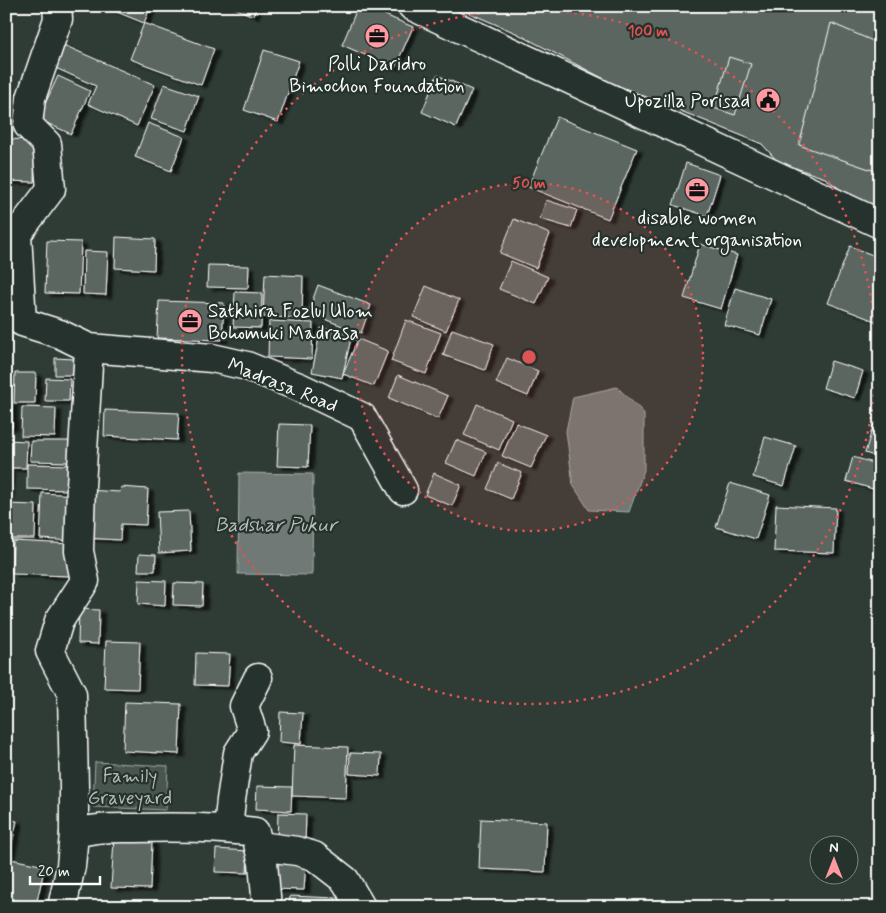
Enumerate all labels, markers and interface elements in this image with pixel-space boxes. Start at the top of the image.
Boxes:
text: 100 m [628,22,668,42]
office icon: Polli Daridro Bimochon Foundation [364,23,390,49]
place label: Polli Daridro Bimochon Foundation [289,52,465,99]
public building icon: Upozilla Porisad [755,87,781,113]
place label: Upozilla Porisad [625,89,750,114]
text: 50 m [512,174,546,194]
office icon: disable women development organisation [684,177,710,203]
place label: disable women development organisation [592,206,802,255]
place label: Satkhira Fozlul Ulom Bohomuki Madrasa [208,299,373,346]
office icon: Satkhira Fozlul Ulom Bohomuki Madrasa [177,308,203,334]
centre of rings [520,348,538,366]
street label: Madrasa Road [224,352,341,419]
water label: Badshar Pukur [215,512,340,539]
park label: Family Graveyard [88,764,172,812]
north arrow [808,836,858,886]
text: N [829,839,839,857]
scale bar [30,853,100,885]
text: 20 m [38,862,70,882]

